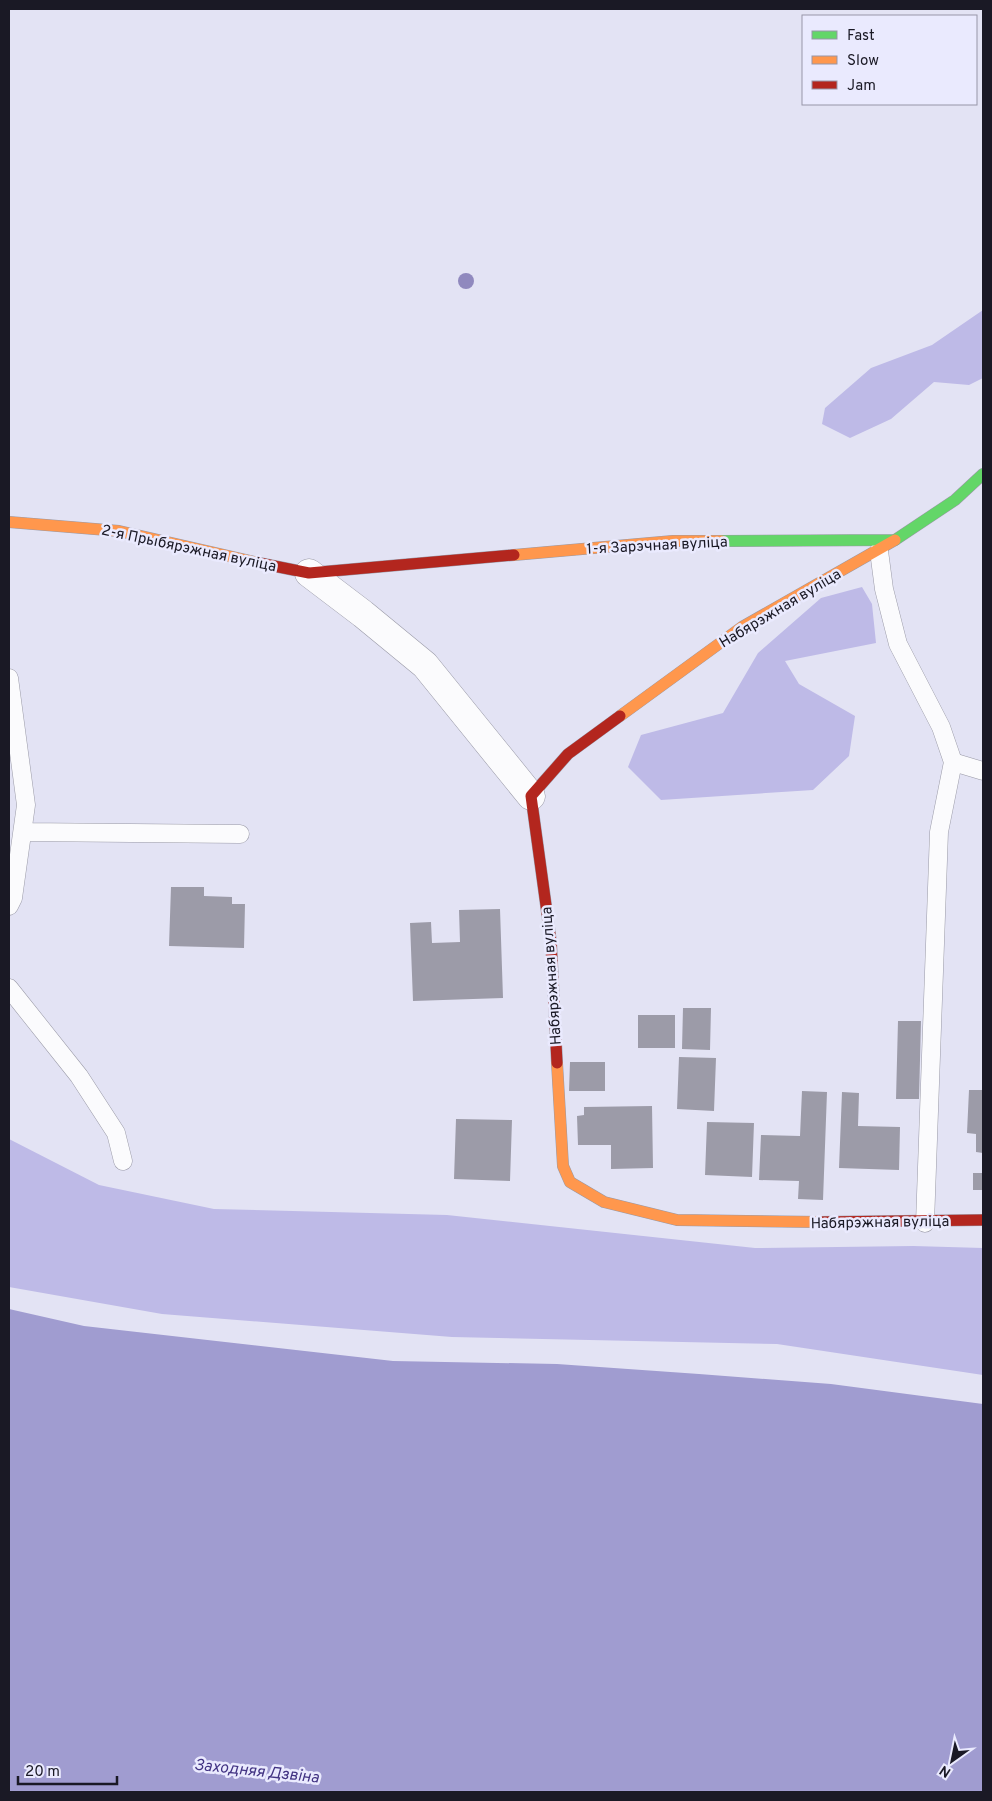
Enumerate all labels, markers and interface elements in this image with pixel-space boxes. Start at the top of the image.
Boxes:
legend [802,15,977,105]
text: Fast [847,27,875,46]
text: Slow [847,52,879,71]
text: Jam [847,77,876,96]
street label: 2-я Прыбярэжная вуліца [100,522,278,577]
street label: 1-я Зарэчная вуліца [586,533,728,560]
street label: Набярэжная вуліца [716,565,845,653]
street label: Набярэжная вуліца [538,906,567,1046]
street label: Набярэжная вуліца [811,1213,950,1234]
north arrow [927,1736,977,1786]
scale bar [18,1754,116,1786]
water label: Заходняя Дзвіна [194,1756,321,1789]
text: N [937,1761,955,1781]
text: 20 m [25,1763,60,1782]

